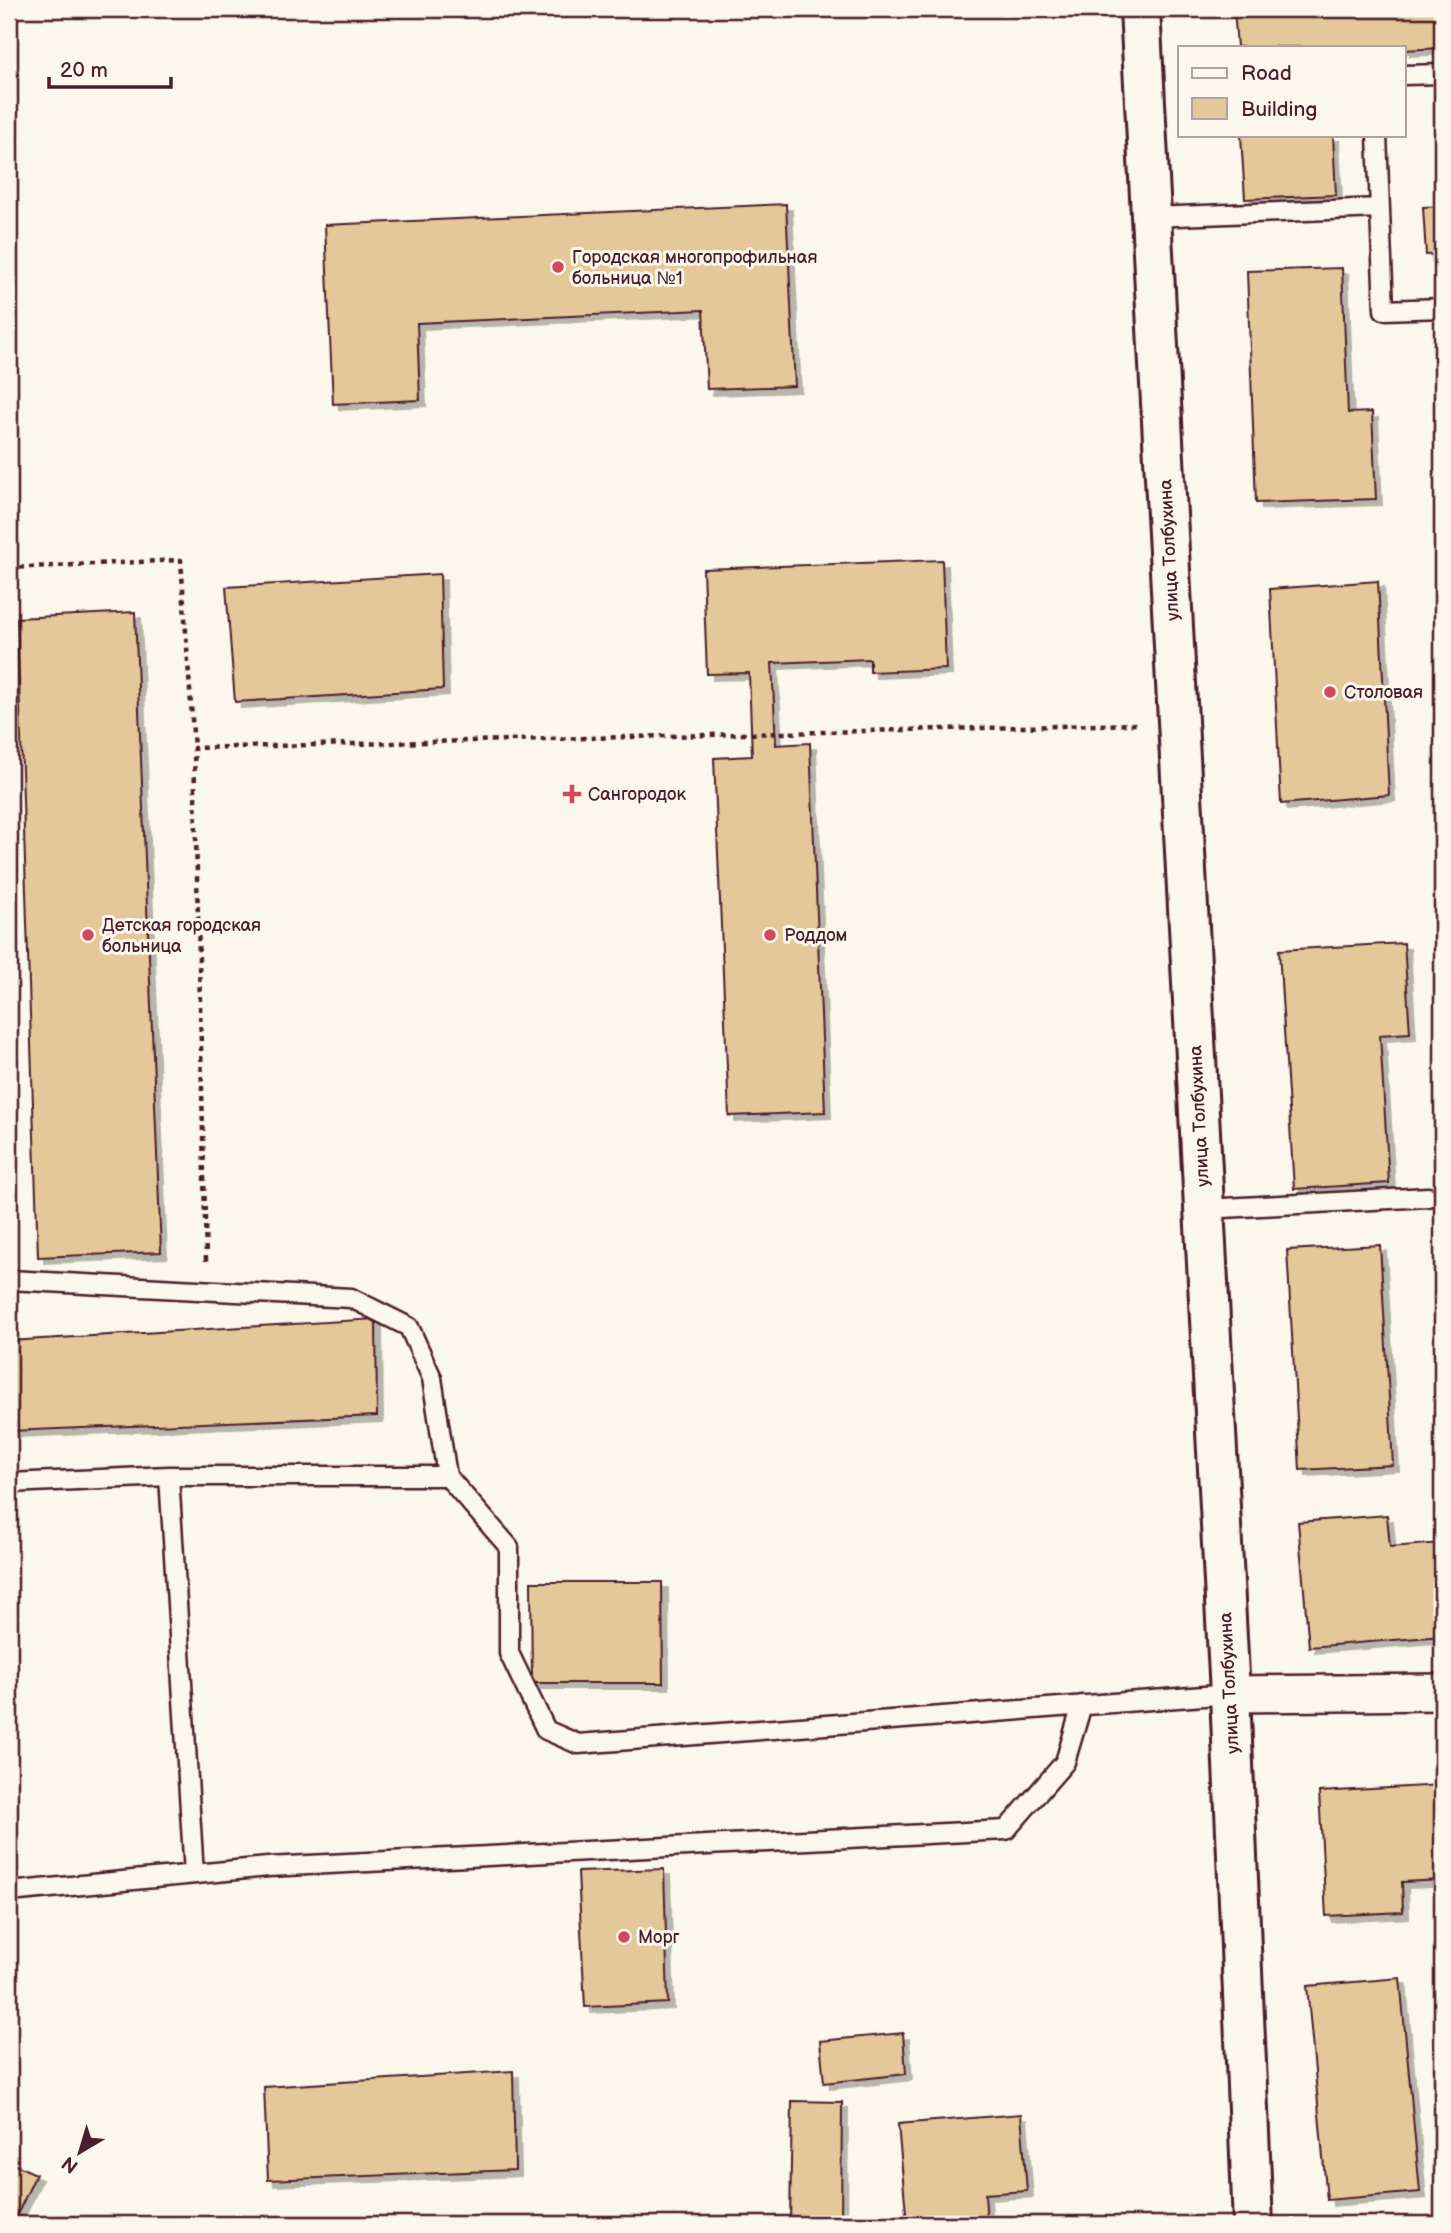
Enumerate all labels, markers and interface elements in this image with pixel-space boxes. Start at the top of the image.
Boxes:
scale bar [49,46,172,90]
legend [1178,46,1406,136]
text: 20 m [60,58,108,83]
text: Road [1241,61,1292,86]
text: Building [1241,97,1317,122]
place label: Городская многопрофильная больница №1 [572,247,817,289]
marker: Городская многопрофильная больница №1 [550,259,566,275]
street label: улица Толбухина [1155,478,1184,621]
place label: Столовая [1344,682,1423,703]
marker: Столовая [1322,684,1338,700]
marker: Сангородок [562,784,582,804]
place label: Сангородок [588,784,686,805]
place label: Детская городская больница [102,915,261,957]
place label: Роддом [784,925,847,946]
marker: Детская городская больница [80,927,96,943]
marker: Роддом [762,927,778,943]
street label: улица Толбухина [1185,1044,1214,1187]
street label: улица Толбухина [1215,1611,1244,1754]
place label: Морг [638,1927,680,1948]
marker: Морг [616,1929,632,1945]
north arrow [46,2118,116,2188]
text: N [58,2151,83,2178]

